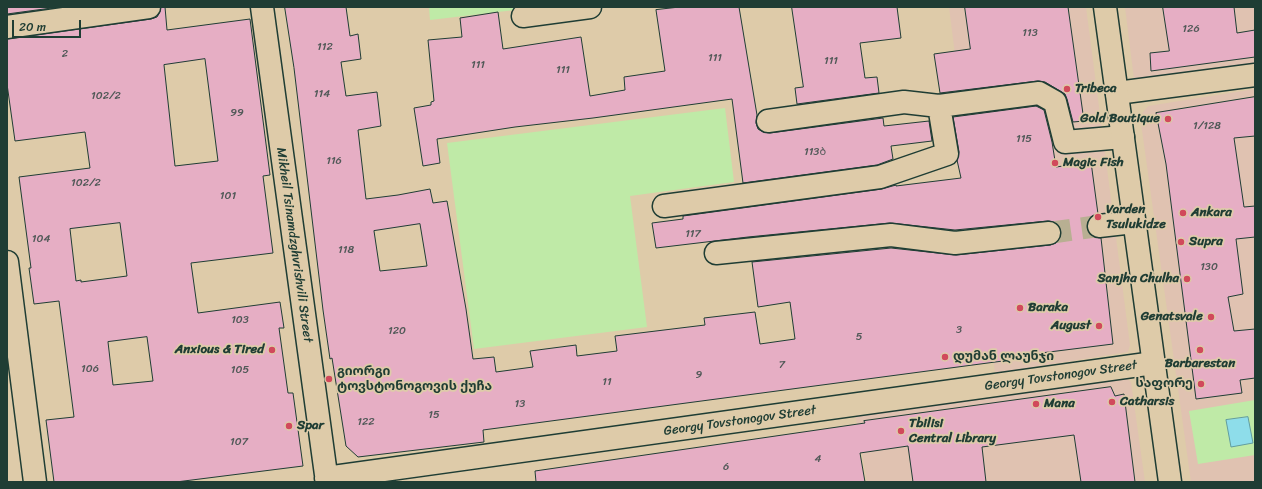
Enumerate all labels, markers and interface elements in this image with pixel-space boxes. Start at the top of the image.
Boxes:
scale bar [14,12,83,38]
text: 20 m [19,16,46,38]
house number: 126 [1182,22,1200,36]
house number: 113 [1022,26,1038,40]
house number: 112 [317,40,333,54]
house number: 2 [62,47,68,61]
house number: 111 [708,51,722,65]
house number: 111 [824,54,838,68]
house number: 111 [471,58,485,72]
house number: 111 [556,63,570,77]
place label: Tribeca [1075,81,1117,97]
marker: Tribeca [1062,84,1072,94]
house number: 114 [314,87,330,101]
house number: 102/2 [91,89,121,103]
house number: 99 [230,106,244,120]
place label: Gold Boutique [1080,111,1160,127]
marker: Gold Boutique [1163,114,1173,124]
house number: 1/128 [1193,119,1221,133]
house number: 115 [1016,132,1032,146]
house number: 113ბ [804,145,826,159]
street label: Mikheil Tsinamdzghvrishvili Street [273,147,315,343]
house number: 116 [326,154,342,168]
place label: Magic Fish [1063,155,1124,171]
marker: Magic Fish [1050,158,1060,168]
house number: 102/2 [71,176,101,190]
house number: 101 [220,189,236,203]
place label: Varden Tsulukidze [1106,202,1166,233]
place label: Ankara [1191,205,1232,221]
marker: Ankara [1178,208,1188,218]
marker: Varden Tsulukidze [1093,212,1103,222]
house number: 117 [685,227,701,241]
house number: 104 [32,232,50,246]
place label: Supra [1189,234,1223,250]
marker: Supra [1176,237,1186,247]
house number: 118 [338,243,354,257]
house number: 130 [1200,260,1218,274]
place label: Sanjha Chulha [1097,271,1179,287]
marker: Sanjha Chulha [1182,274,1192,284]
place label: Baraka [1028,300,1068,316]
marker: Baraka [1015,303,1025,313]
place label: Genatsvale [1141,309,1203,325]
marker: Genatsvale [1206,312,1216,322]
house number: 103 [231,313,249,327]
place label: August [1051,318,1091,334]
marker: August [1094,321,1104,331]
house number: 3 [956,323,962,337]
house number: 120 [388,324,406,338]
house number: 5 [856,330,862,344]
place label: Anxious & Tired [175,342,264,358]
marker: Anxious & Tired [267,345,277,355]
marker: Barbarestan [1195,345,1205,355]
place label: დუმან ლაუნჯი [953,349,1054,365]
marker: დუმან ლაუნჯი [940,352,950,362]
place label: Barbarestan [1165,356,1235,372]
house number: 7 [779,358,785,372]
street label: Georgy Tovstonogov Street [984,358,1138,394]
house number: 106 [81,362,99,376]
house number: 105 [231,363,249,377]
place label: გიორგი ტოვსტონოგოვის ქუჩა [337,364,492,395]
house number: 9 [696,368,702,382]
marker: გიორგი ტოვსტონოგოვის ქუჩა [324,374,334,384]
house number: 11 [602,375,612,389]
place label: საფორე [1135,376,1193,392]
marker: საფორე [1196,379,1206,389]
place label: Catharsis [1120,394,1175,410]
place label: Mana [1044,396,1075,412]
house number: 13 [515,397,525,411]
marker: Catharsis [1107,397,1117,407]
marker: Mana [1031,399,1041,409]
street label: Georgy Tovstonogov Street [663,403,817,439]
house number: 15 [428,408,440,422]
house number: 122 [357,415,375,429]
place label: Tbilisi Central Library [909,416,996,447]
place label: Spar [297,418,324,434]
marker: Spar [284,421,294,431]
marker: Tbilisi Central Library [896,426,906,436]
house number: 107 [230,435,248,449]
house number: 4 [815,452,821,466]
house number: 6 [723,460,729,474]

